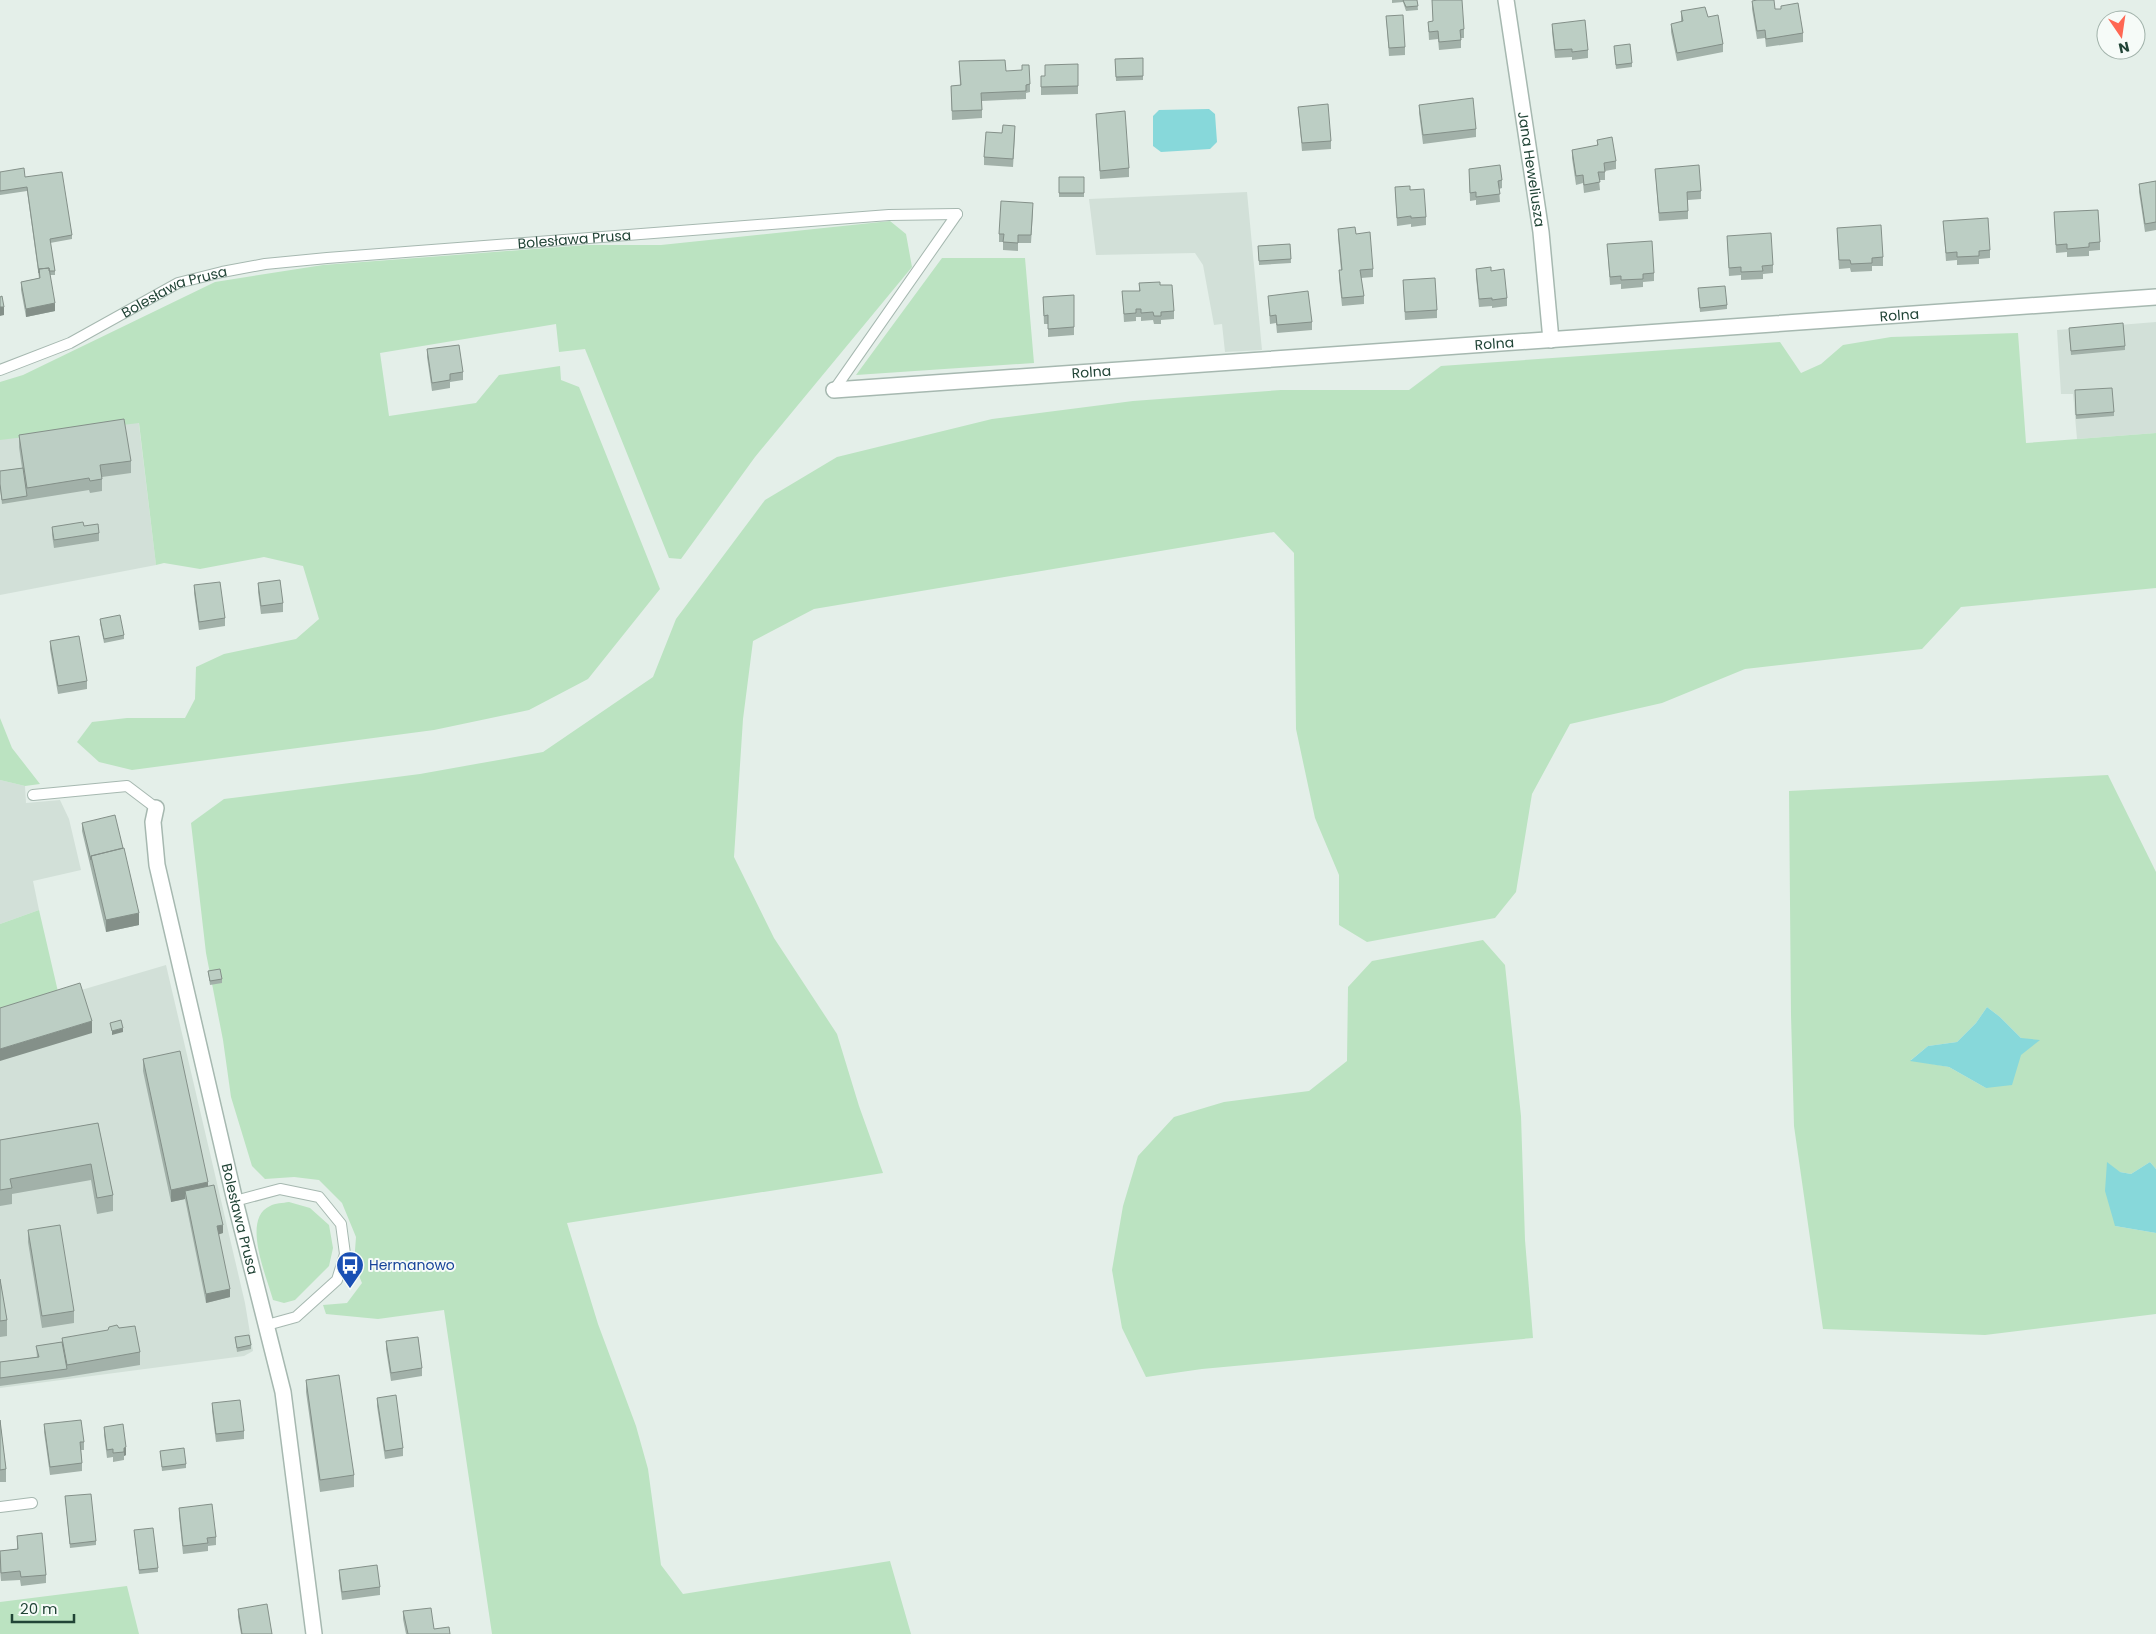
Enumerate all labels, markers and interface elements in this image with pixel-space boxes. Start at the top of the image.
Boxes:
north arrow [2096,10,2146,60]
text: N [2117,37,2131,59]
street label: Jana Heweliusza [1513,110,1550,228]
street label: Bolesława Prusa [517,225,632,253]
street label: Bolesława Prusa [118,261,229,323]
street label: Rolna [1879,304,1920,326]
street label: Rolna [1474,332,1515,355]
street label: Rolna [1071,361,1112,383]
street label: Bolesława Prusa [217,1161,263,1277]
bus stop icon: Hermanowo [335,1250,365,1289]
place label: Hermanowo [369,1255,455,1275]
scale bar [12,1592,75,1624]
text: 20 m [20,1598,58,1619]

